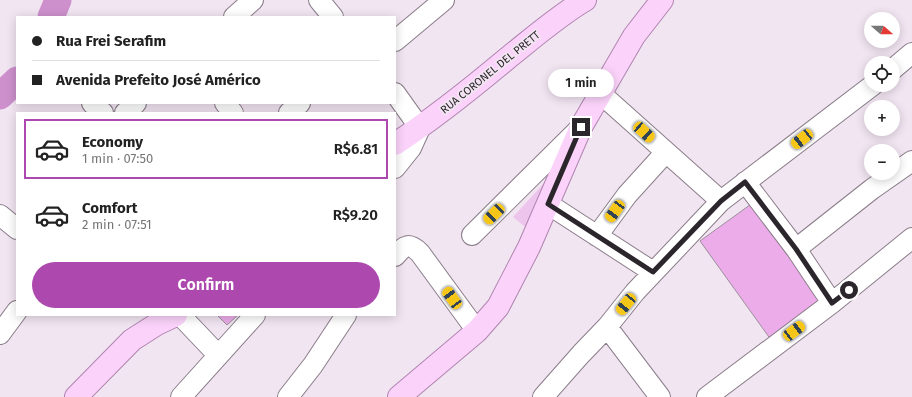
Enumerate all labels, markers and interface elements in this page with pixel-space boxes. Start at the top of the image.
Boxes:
north arrow [864,12,900,48]
map controls [864,12,900,180]
street label: RUA CORONEL DEL PRETT [438,28,543,117]
text: Rua Frei Serafim [56,32,166,50]
button: locate [864,56,900,92]
callout: 1 min [548,69,614,97]
text: Avenida Prefeito José Américo [56,71,261,89]
text: 1 min [565,75,597,90]
button: + [864,100,900,136]
route end [572,118,590,136]
car [631,120,657,144]
car [789,127,815,151]
icon: car [34,131,70,167]
text: Economy [82,133,143,151]
text: R$6.81 [334,140,378,158]
button: − [864,144,900,180]
text: 1 min · 07:50 [82,151,153,166]
icon: car [34,197,70,233]
car [603,198,627,224]
text: Comfort [82,199,138,217]
car [481,201,507,227]
text: R$9.20 [333,206,378,224]
text: 2 min · 07:51 [82,217,152,232]
button: Confirm [32,262,380,308]
route start [840,281,858,299]
car [440,285,464,311]
car [614,291,638,317]
car [781,319,807,343]

